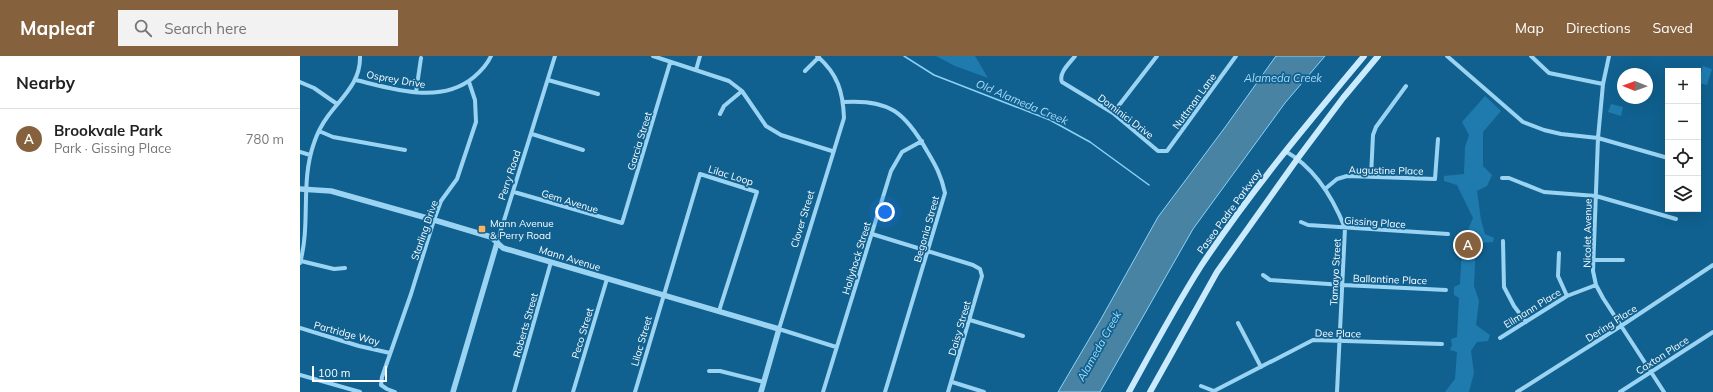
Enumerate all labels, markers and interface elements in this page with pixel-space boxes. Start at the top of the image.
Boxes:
search box [118,10,398,46]
text: Mapleaf [20,16,94,40]
icon: search [132,17,154,39]
text: Search here [164,19,247,38]
text: Map [1515,19,1544,37]
text: Directions [1566,19,1631,37]
text: Saved [1653,19,1693,37]
street label: Osprey Drive [365,68,426,91]
north arrow [1617,68,1653,104]
map controls [1665,68,1701,212]
button: + [1665,68,1701,104]
street label: Nuttman Lane [1170,71,1219,132]
water label: Alameda Creek [1243,71,1322,85]
text: Nearby [16,72,75,93]
water label: Old Alameda Creek [974,76,1070,128]
street label: Dominici Drive [1095,91,1156,142]
button: − [1665,104,1701,140]
street label: Garcia Street [624,110,655,172]
text: Brookvale Park [54,121,163,140]
text: A [24,131,34,147]
text: 780 m [246,131,284,147]
text: Park · Gissing Place [54,140,171,156]
button: locate [1665,140,1701,176]
street label: Perry Road [495,149,524,202]
street label: Lilac Loop [707,162,755,189]
street label: Augustine Place [1348,163,1424,178]
street label: Paseo Padre Parkway [1194,166,1265,256]
button: layers [1665,176,1701,212]
street label: Gem Avenue [540,187,600,216]
street label: Clover Street [788,188,818,249]
street label: Begonia Street [911,194,942,264]
street label: Starling Drive [408,198,441,262]
street label: Nicolet Avenue [1580,198,1595,268]
your location [875,202,895,222]
street label: Gissing Place [1344,214,1406,231]
place label: Mann Avenue & Perry Road [490,217,554,242]
street label: Hollyhock Street [839,220,874,296]
marker: Mann Avenue & Perry Road [477,224,487,234]
pin: A [1455,230,1481,260]
street label: Tamayo Street [1327,238,1344,306]
street label: Mann Avenue [537,243,602,274]
street label: Ballantine Place [1353,272,1427,287]
street label: Ellmann Place [1501,286,1563,331]
street label: Roberts Street [510,291,541,359]
street label: Daisy Street [945,299,974,357]
street label: Dering Place [1583,302,1639,345]
street label: Peco Street [569,306,597,360]
water label: Alameda Creek [1073,308,1124,384]
street label: Lilac Street [628,314,655,368]
street label: Partridge Way [313,318,382,349]
street label: Dee Place [1315,327,1361,340]
street label: Caxton Place [1633,333,1691,377]
scale bar [312,364,387,383]
text: 100 m [318,366,350,380]

